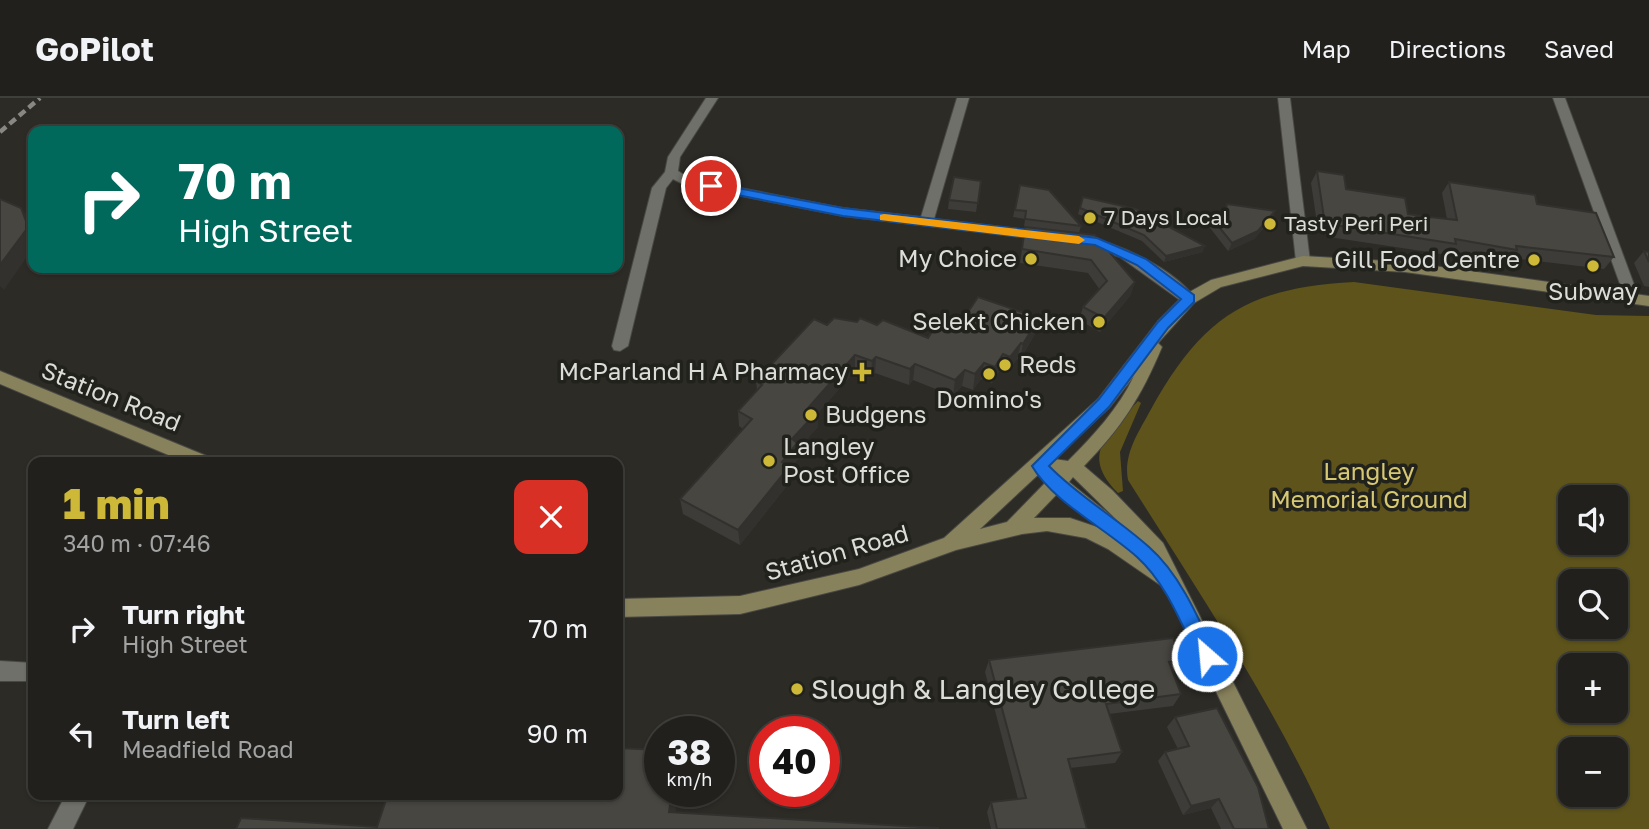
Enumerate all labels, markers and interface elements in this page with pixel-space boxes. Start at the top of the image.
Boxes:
text: GoPilot [35,29,154,68]
text: Map [1302,34,1351,63]
text: Directions [1389,34,1506,63]
text: Saved [1544,34,1614,63]
text: 70 m [178,151,292,210]
icon: right [63,154,154,245]
pin [681,156,741,216]
icon: arrive [692,167,730,205]
place label: 7 Days Local [1104,204,1229,230]
marker: 7 Days Local [1082,210,1098,226]
place label: Tasty Peri Peri [1284,210,1428,236]
text: High Street [178,211,353,249]
marker: Tasty Peri Peri [1262,216,1278,232]
place label: My Choice [898,243,1017,272]
place label: Gill Food Centre [1334,244,1520,273]
marker: My Choice [1023,251,1039,267]
marker: Gill Food Centre [1526,252,1542,268]
marker: Subway [1585,258,1601,274]
place label: Subway [1548,276,1638,305]
place label: Selekt Chicken [912,306,1085,335]
marker: Selekt Chicken [1091,314,1107,330]
place label: Reds [1019,349,1076,378]
street label: Station Road [38,354,186,437]
place label: McParland H A Pharmacy [559,356,848,385]
marker: Reds [997,357,1013,373]
marker: McParland H A Pharmacy [854,364,870,380]
marker: Domino's [981,366,997,382]
place label: Domino's [936,384,1042,413]
place label: Budgens [825,399,927,428]
marker: Budgens [803,407,819,423]
place label: Langley Post Office [783,431,910,488]
marker: Langley Post Office [761,453,777,469]
park label: Langley Memorial Ground [1270,456,1468,513]
text: 1 min [63,478,170,528]
button: close [514,480,588,554]
map controls [1558,485,1628,807]
button: sound [1558,485,1628,555]
street label: Station Road [762,517,912,586]
text: 340 m · 07:46 [63,529,211,557]
button: search [1558,569,1628,639]
text: Turn right [122,599,245,630]
icon: right [63,610,101,648]
text: 70 m [529,613,588,644]
position arrow [1170,619,1244,693]
text: High Street [122,630,248,658]
button: + [1558,653,1628,723]
place label: Slough & Langley College [811,672,1155,705]
marker: Slough & Langley College [789,681,805,697]
text: Turn left [122,704,230,735]
icon: left [63,715,101,753]
speed limit sign: 40 [749,716,840,807]
text: 90 m [527,718,588,749]
text: 38 [668,731,711,773]
text: Meadfield Road [122,735,294,763]
button: − [1558,737,1628,807]
text: km/h [667,768,712,790]

